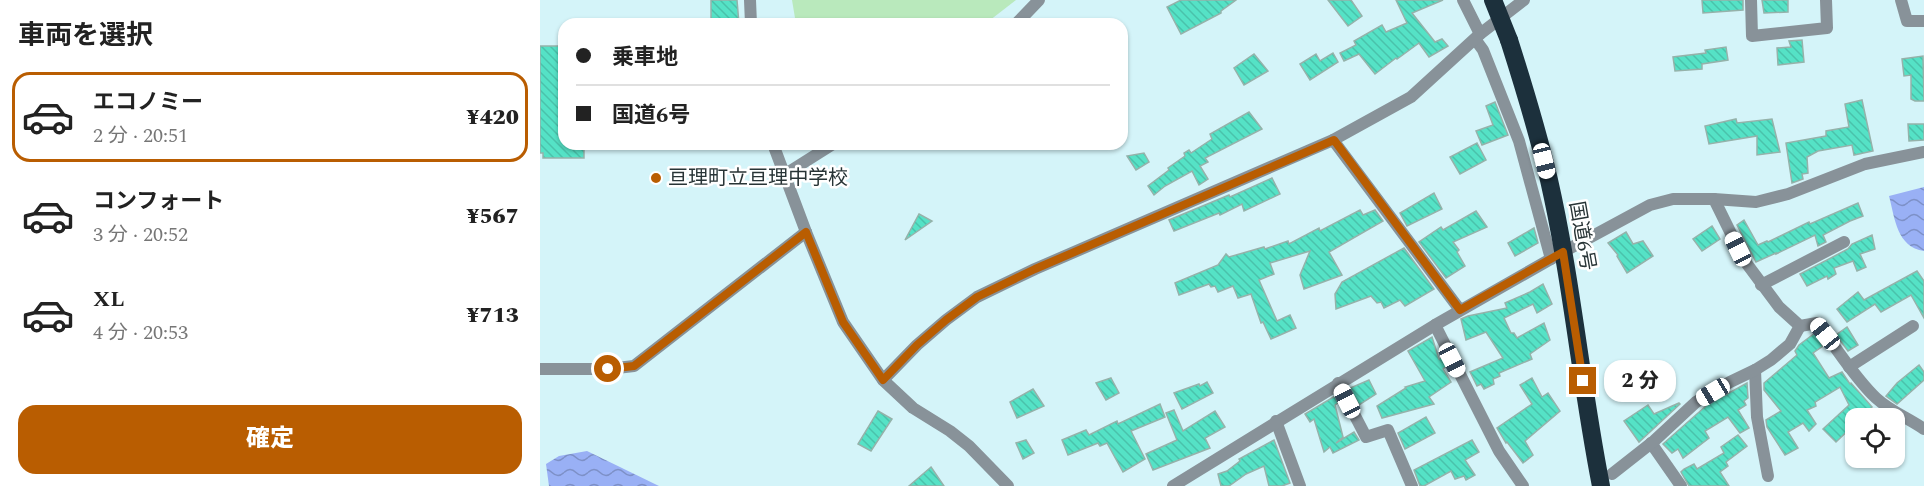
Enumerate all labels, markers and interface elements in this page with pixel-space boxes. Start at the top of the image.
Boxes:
text: 車両を選択 [18,15,153,57]
text: 乗車地 [612,41,678,74]
text: エコノミー [93,86,203,119]
icon: car [21,90,75,144]
text: 国道6号 [612,99,690,132]
text: ¥420 [466,101,519,134]
text: 2 分 · 20:51 [93,121,188,151]
car [1531,141,1557,181]
place label: 亘理町立亘理中学校 [668,163,848,193]
marker: 亘理町立亘理中学校 [649,171,663,185]
text: コンフォート [93,185,224,218]
icon: car [21,189,75,243]
street label: 国道6号 [1561,199,1603,273]
text: ¥567 [466,200,519,233]
text: 3 分 · 20:52 [93,220,188,250]
car [1722,229,1754,269]
text: XL [93,283,124,316]
icon: car [21,288,75,342]
text: ¥713 [466,299,519,332]
car [1807,314,1843,354]
text: 4 分 · 20:53 [93,318,188,348]
car [1436,340,1468,380]
route start [594,355,621,382]
callout: 2 分 [1604,360,1676,402]
text: 2 分 [1622,366,1659,396]
route end [1569,367,1596,394]
car [1693,375,1733,409]
car [1331,381,1363,421]
button: 確定 [18,405,522,474]
map controls [1845,408,1905,468]
button: locate [1845,408,1905,468]

